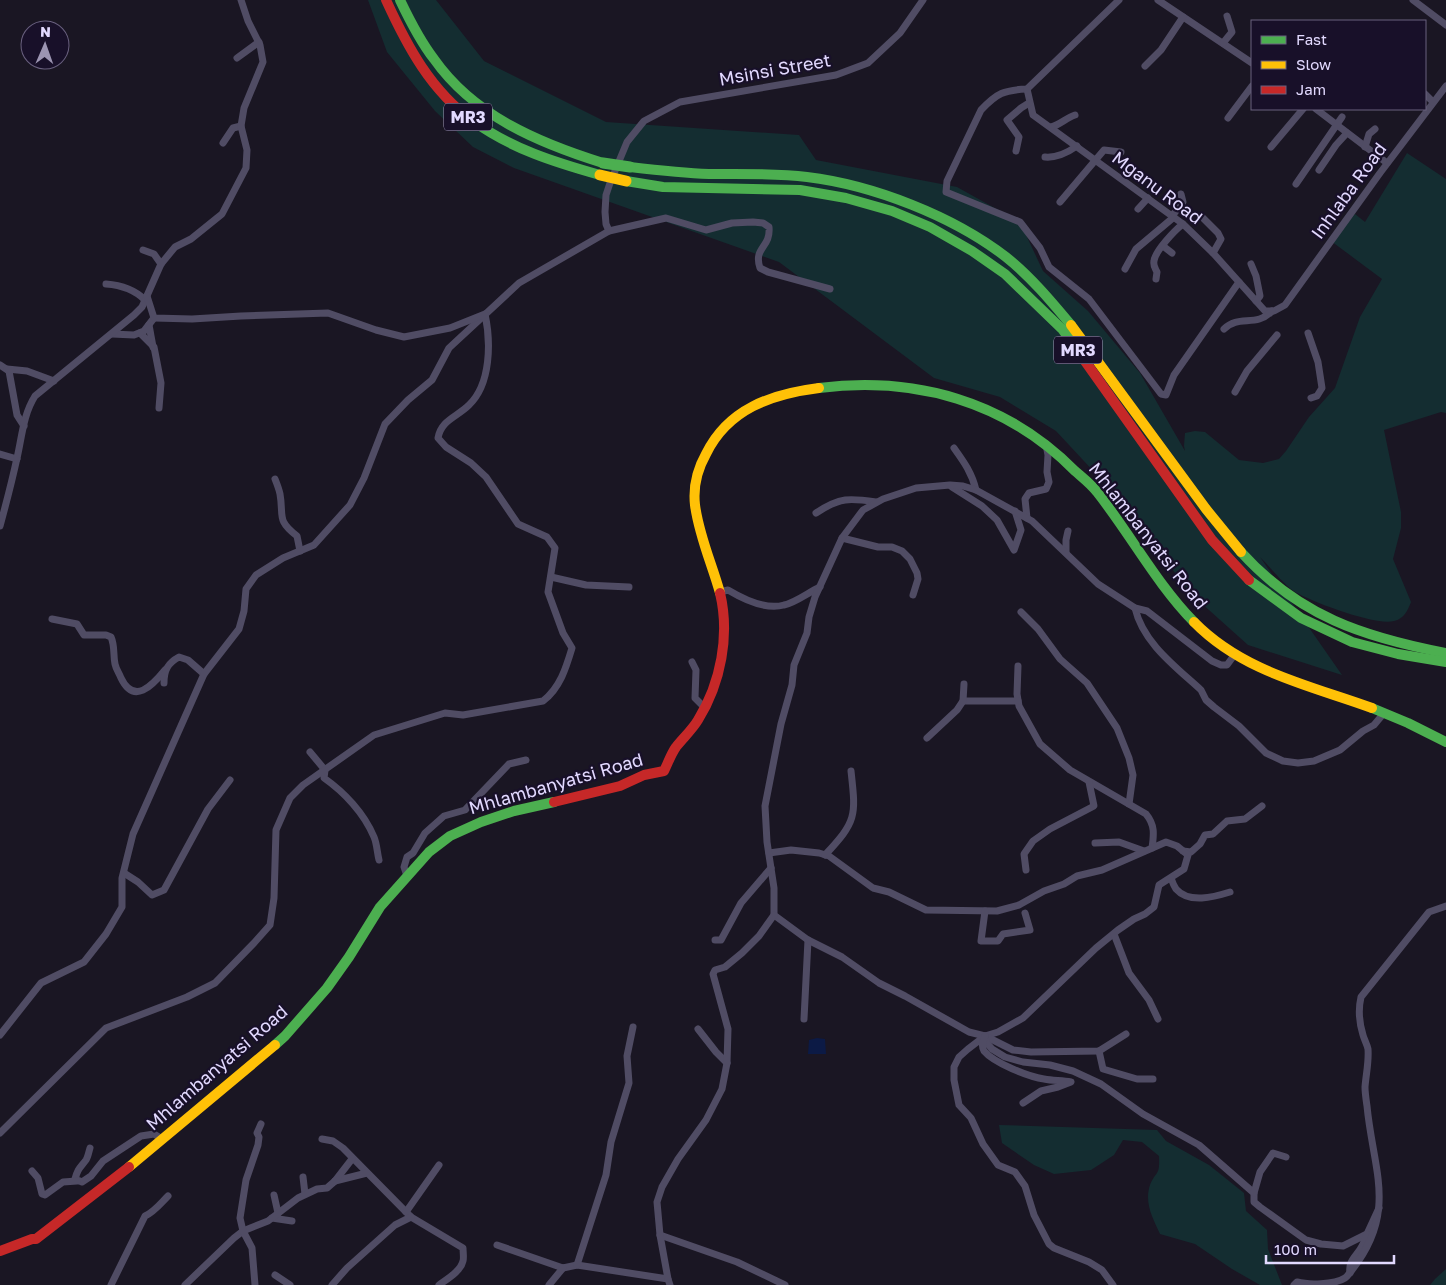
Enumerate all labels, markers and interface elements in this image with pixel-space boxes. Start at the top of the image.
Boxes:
north arrow [20,20,70,70]
legend [1251,20,1426,110]
text: N [40,23,51,40]
text: Fast [1296,30,1327,48]
street label: Msinsi Street [717,48,832,90]
text: Slow [1296,55,1331,73]
text: Jam [1296,80,1326,98]
road number: MR3 [444,104,492,130]
street label: Inhlaba Road [1306,138,1390,243]
street label: Mganu Road [1108,146,1207,228]
road number: MR3 [1054,336,1102,364]
street label: Mhlambanyatsi Road [1085,458,1213,613]
street label: Mhlambanyatsi Road [466,748,645,818]
street label: Mhlambanyatsi Road [141,1000,292,1135]
scale bar [1266,1232,1394,1264]
text: 100 m [1274,1240,1317,1258]

